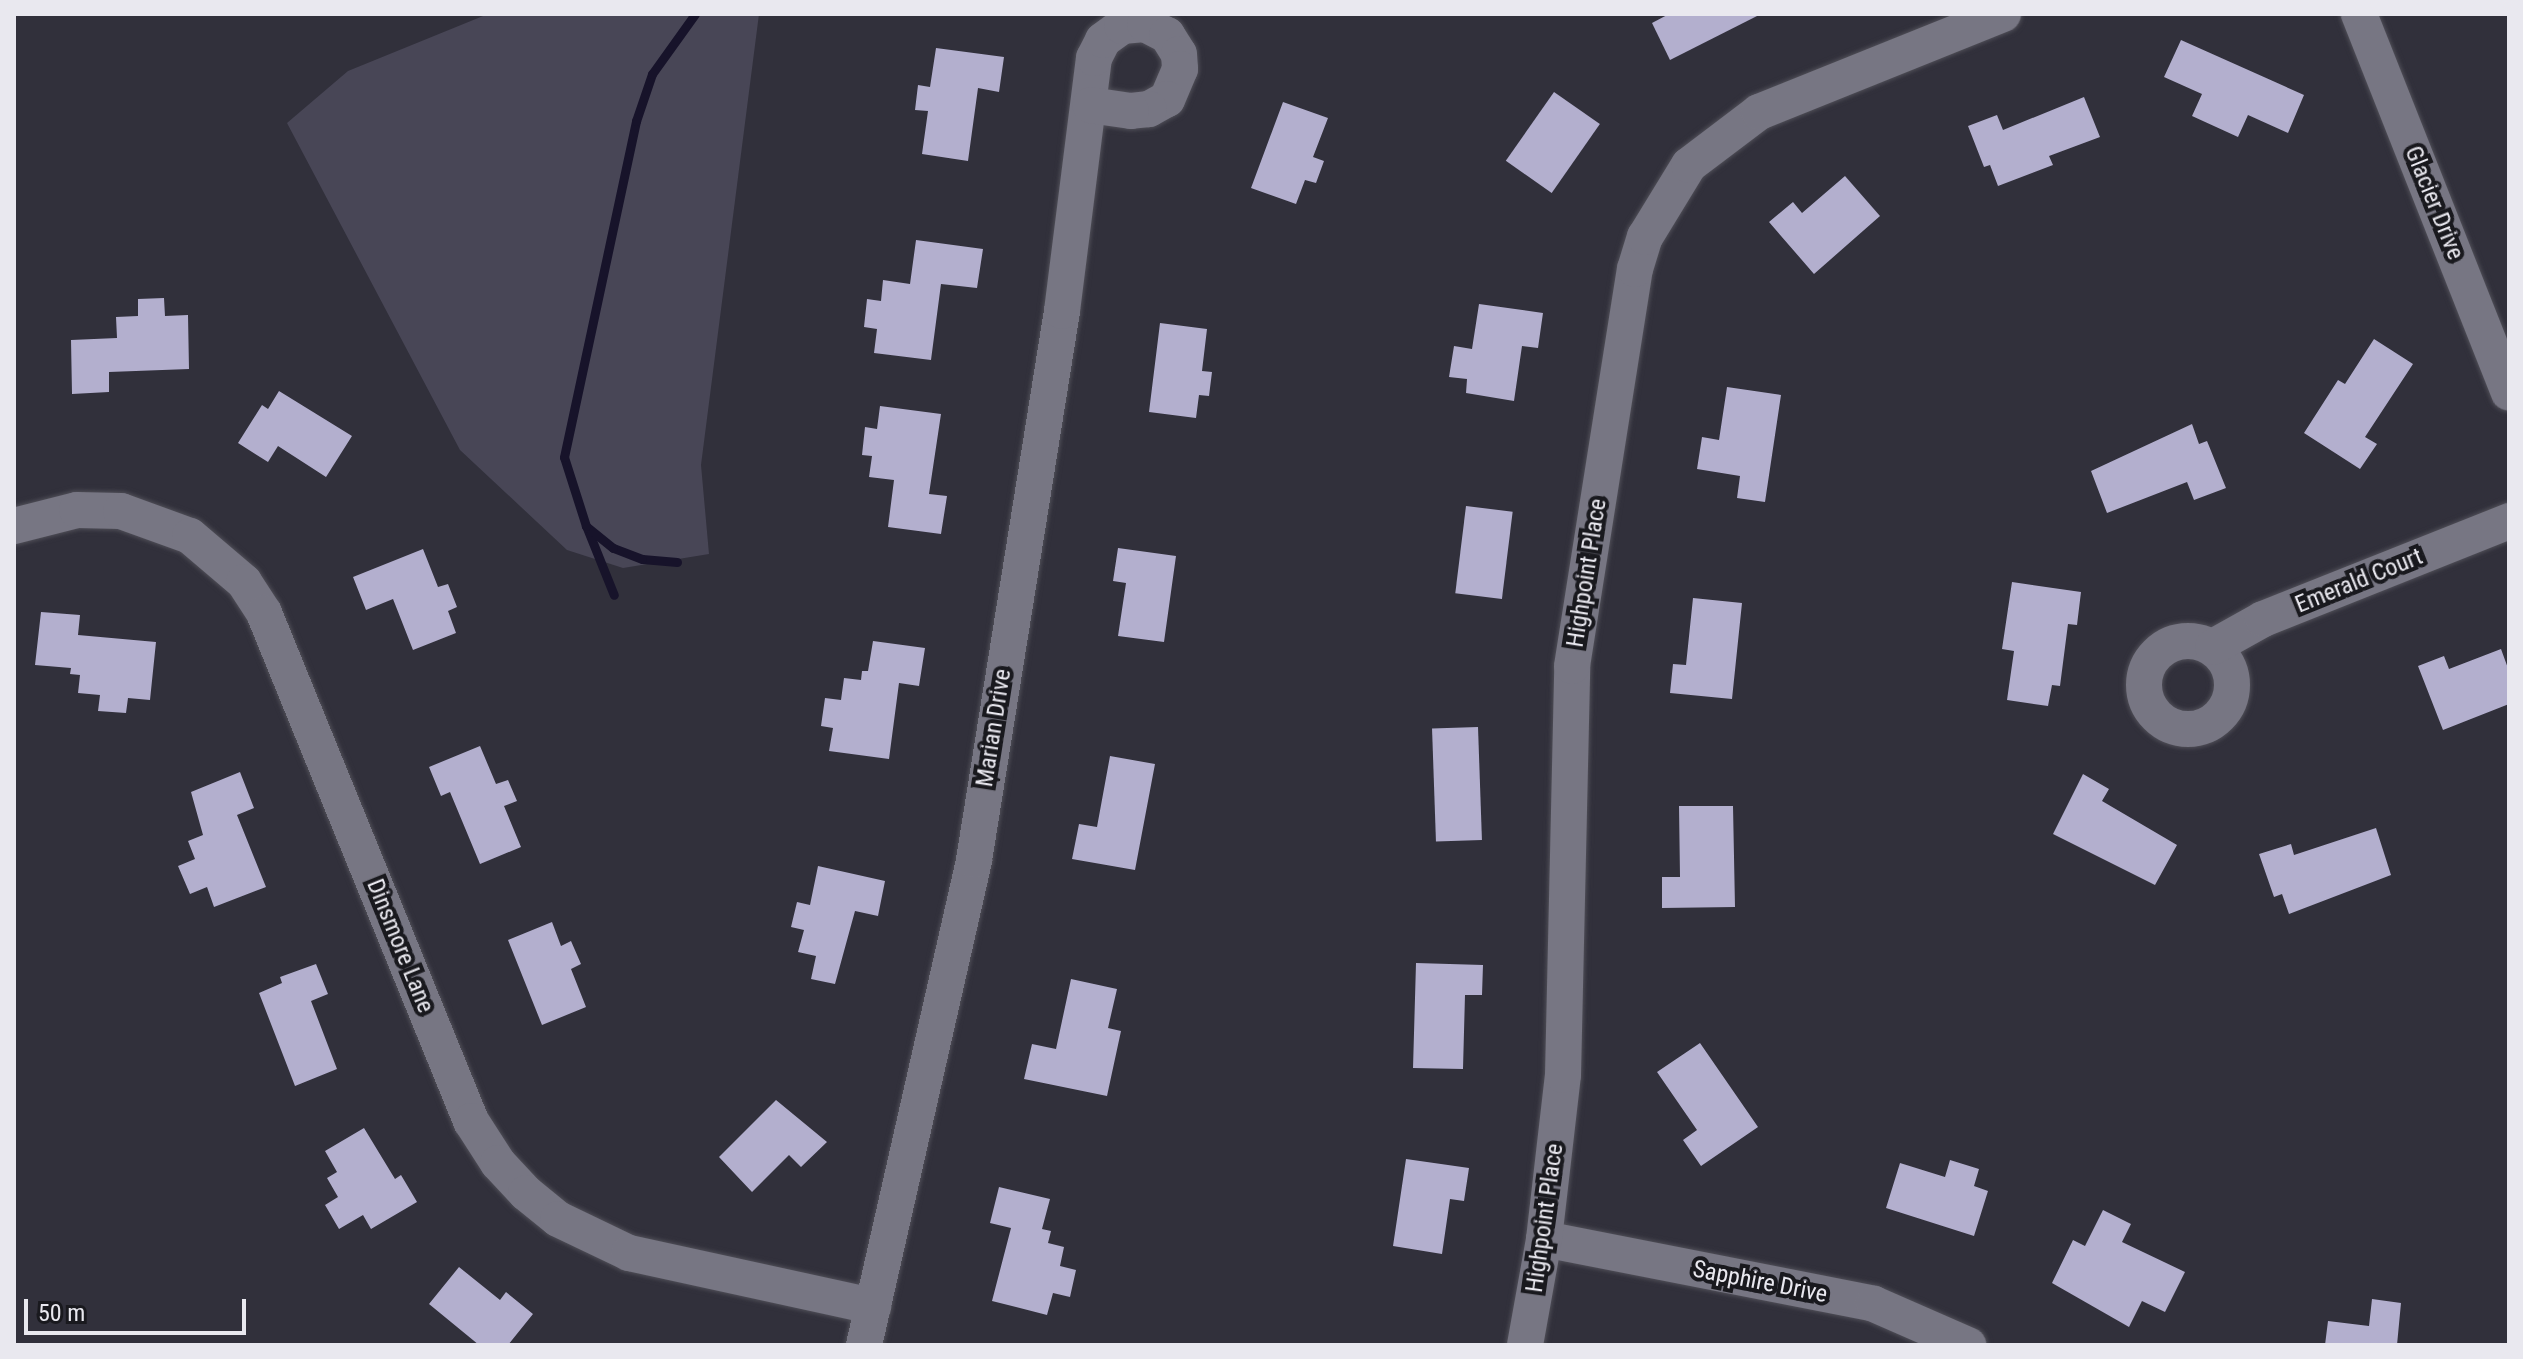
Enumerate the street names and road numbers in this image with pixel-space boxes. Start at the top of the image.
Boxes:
street label: Glacier Drive [2398,142,2470,264]
street label: Highpoint Place [1561,497,1613,649]
street label: Emerald Court [2291,542,2427,620]
street label: Marian Drive [970,667,1018,789]
street label: Dinsmore Lane [360,875,440,1017]
street label: Highpoint Place [1520,1142,1570,1294]
street label: Sapphire Drive [1690,1255,1830,1309]

